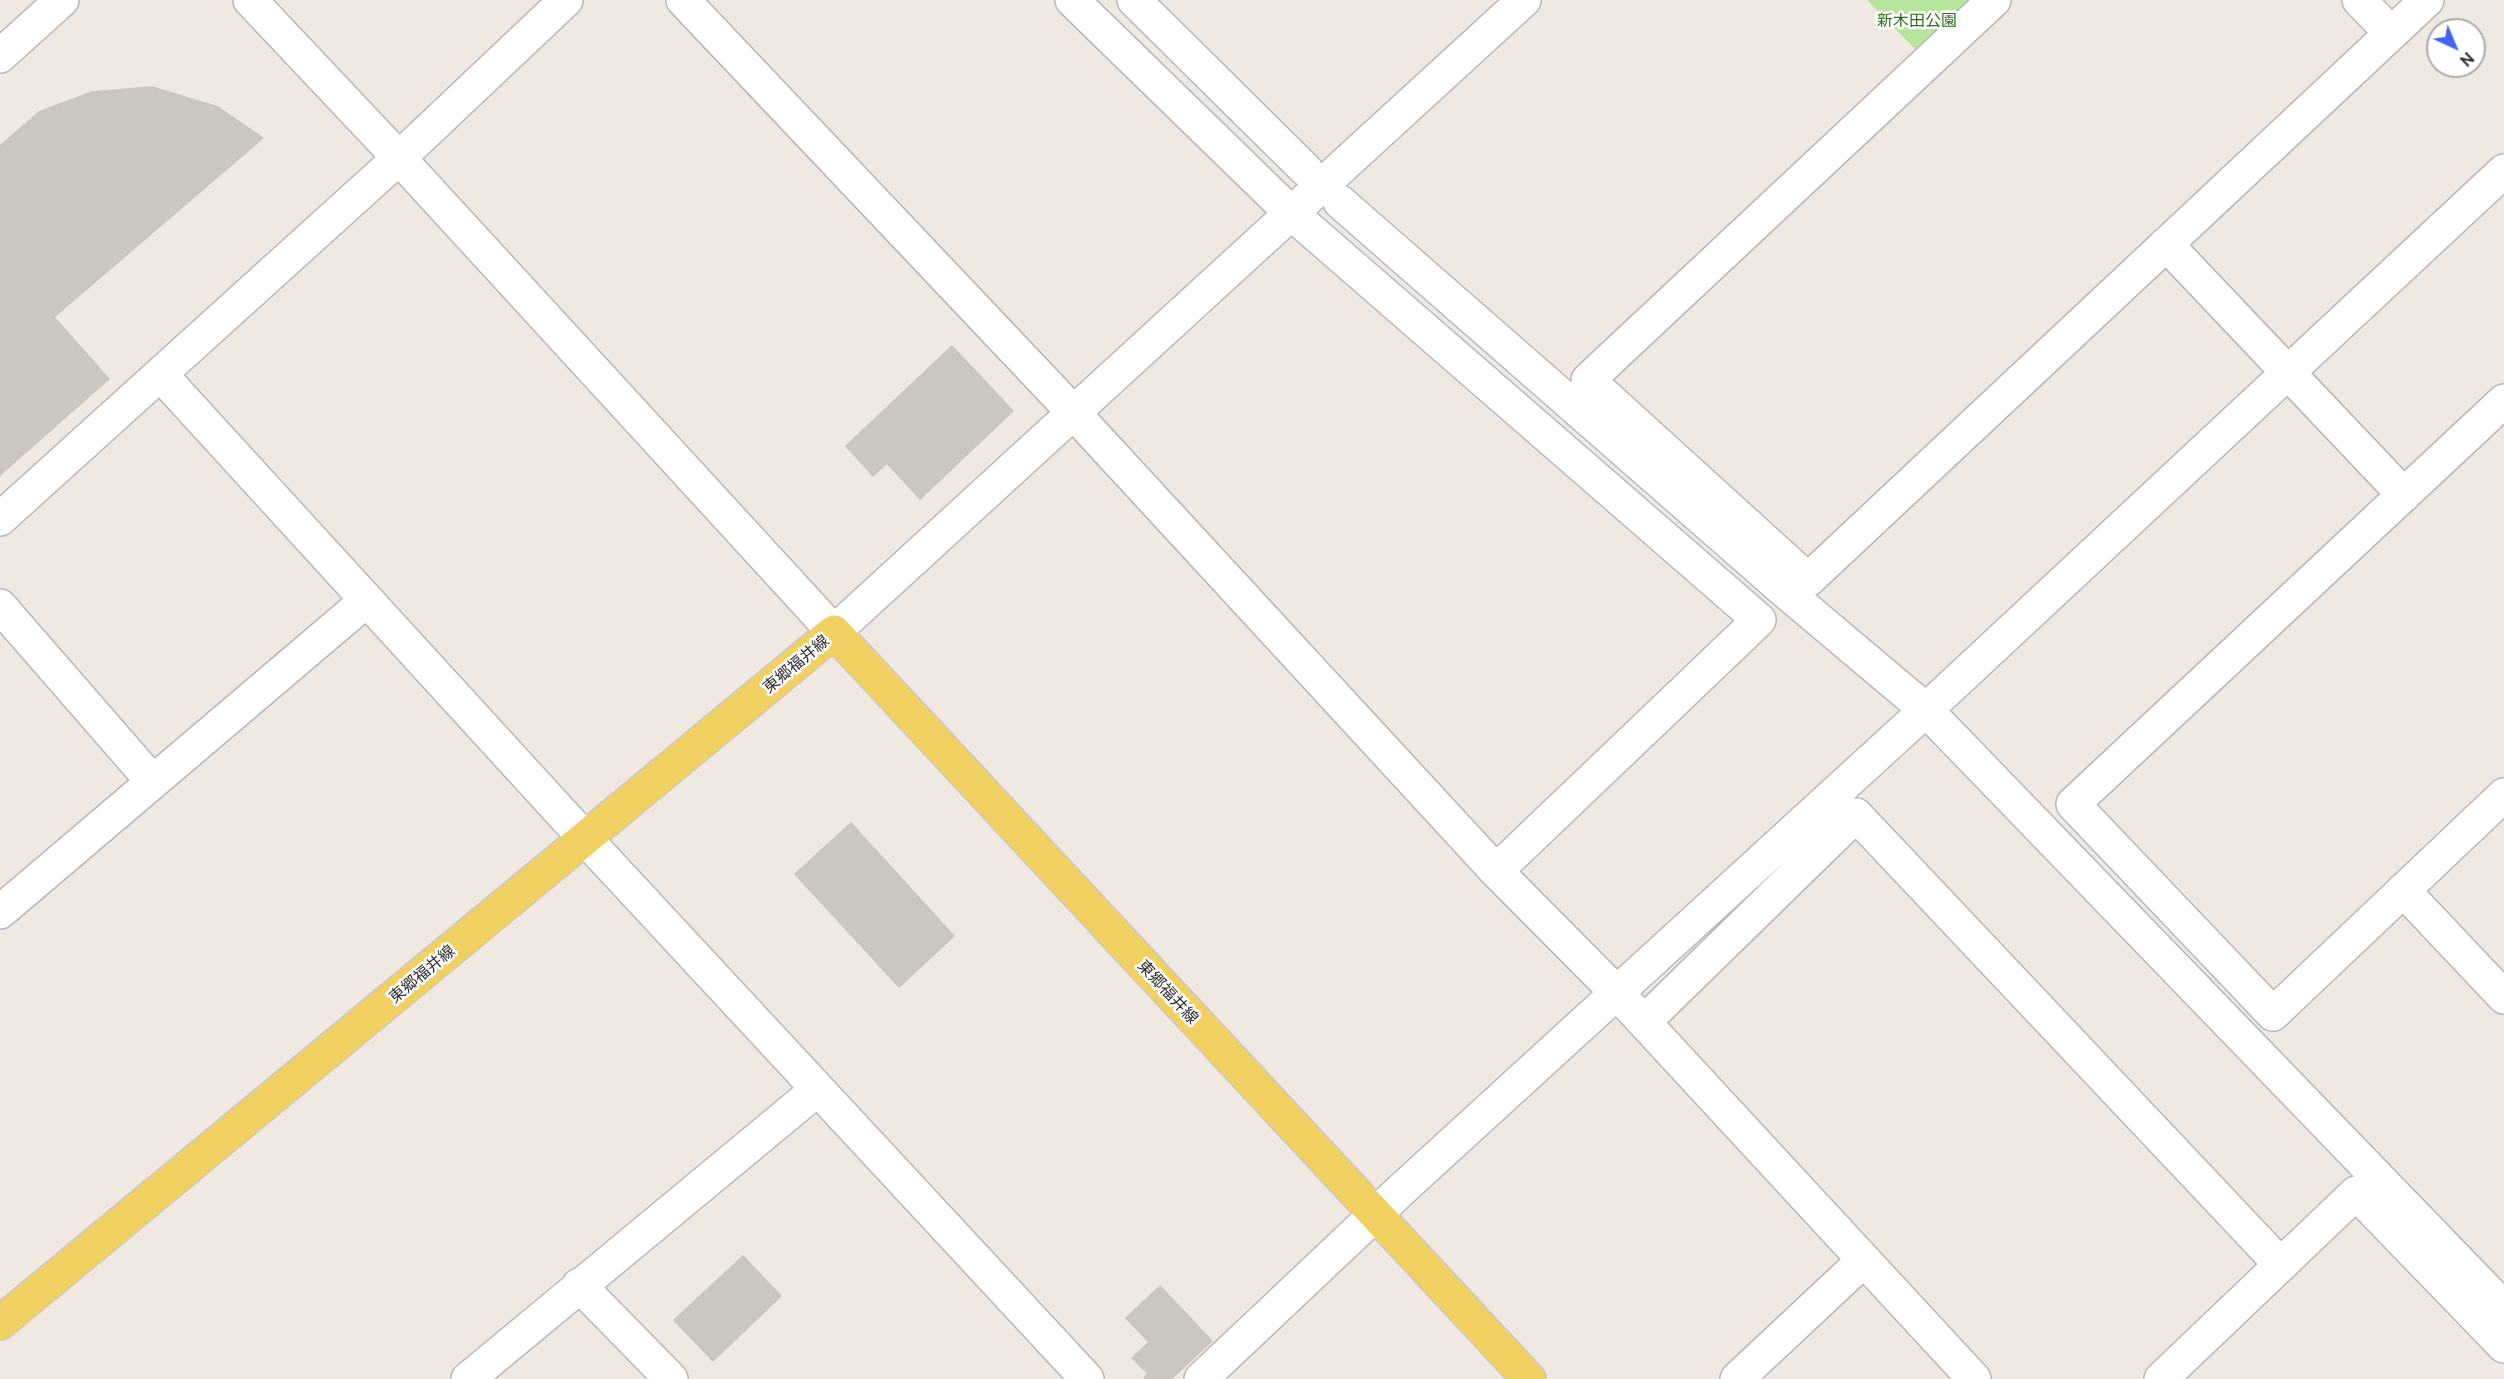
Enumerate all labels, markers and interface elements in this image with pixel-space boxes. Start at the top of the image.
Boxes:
park label: 新木田公園 [1877,11,1957,31]
north arrow [2426,18,2486,78]
text: N [2457,49,2478,70]
street label: 東郷福井線 [759,631,833,697]
street label: 東郷福井線 [385,941,459,1007]
street label: 東郷福井線 [1134,956,1202,1028]

